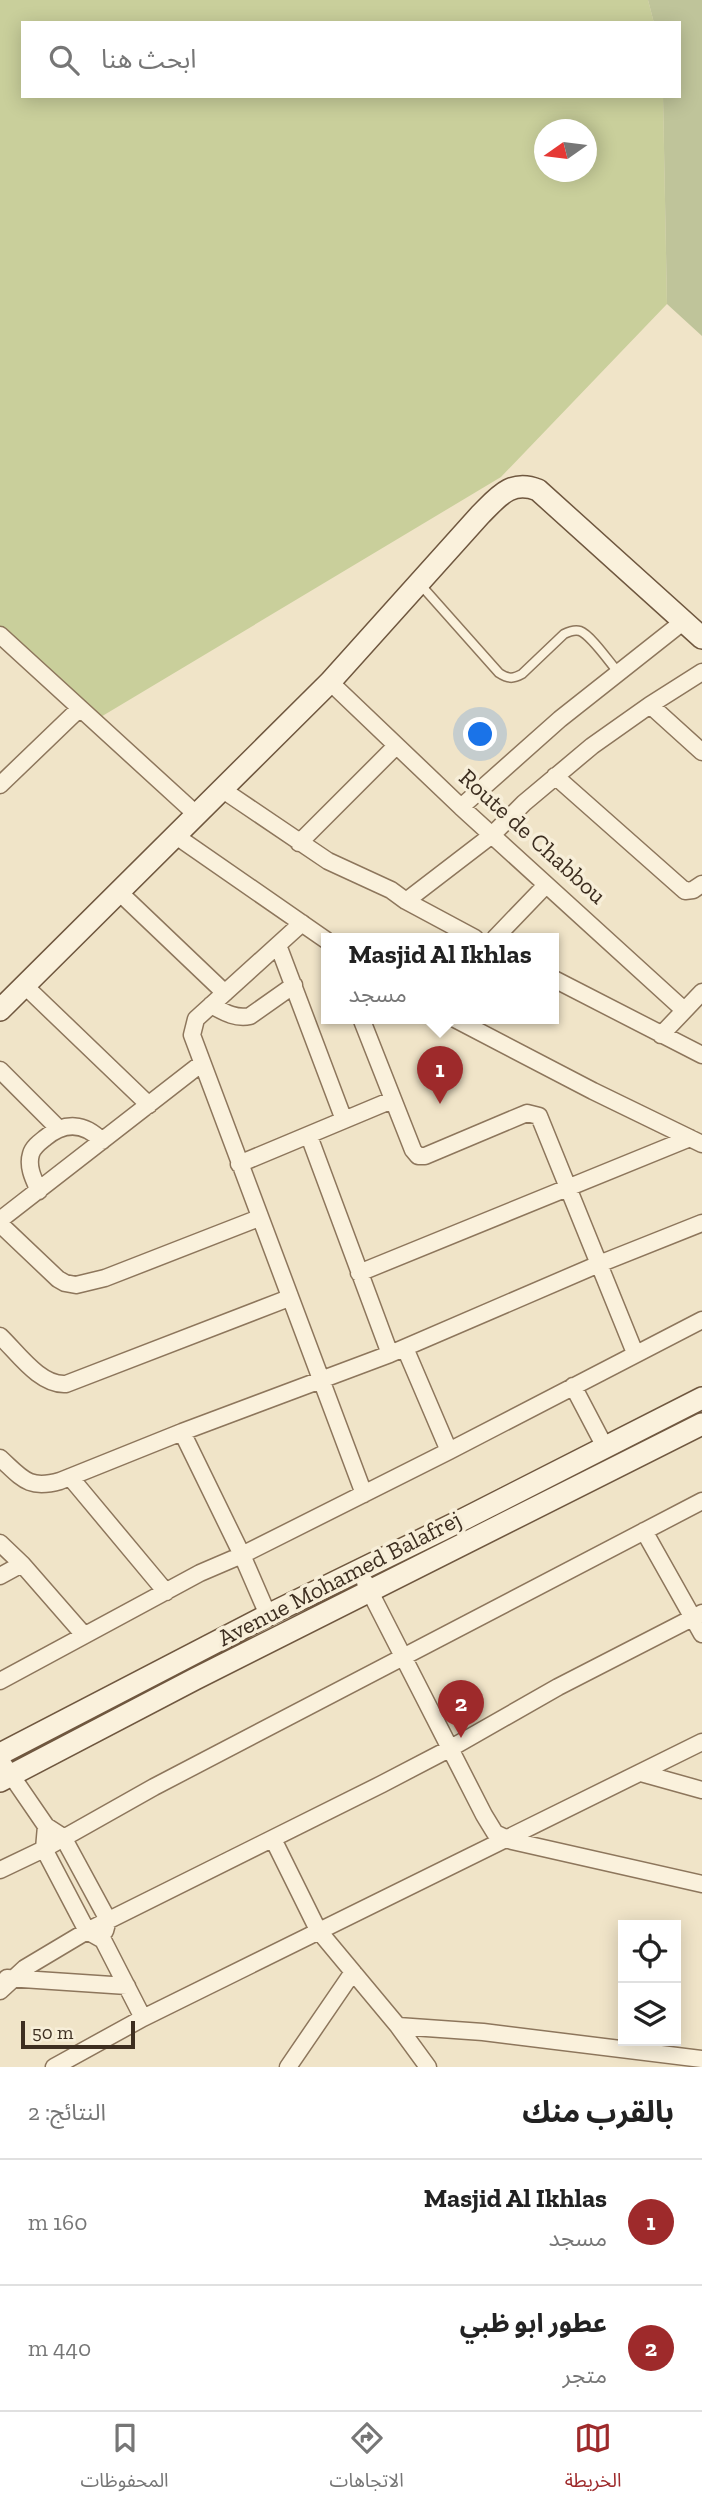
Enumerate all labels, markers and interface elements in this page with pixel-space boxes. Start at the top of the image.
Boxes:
search box [21,21,681,98]
icon: search [45,41,83,79]
text: ابحث هنا [101,43,196,75]
north arrow [534,119,597,182]
your location [463,717,497,751]
street label: Route de Chabbou [454,762,613,910]
popup [321,933,559,1024]
text: Masjid Al Ikhlas [348,938,532,970]
text: مسجد [348,980,407,1008]
pin: 1 [417,1046,463,1104]
street label: Avenue Mohamed Balafrej [212,1504,466,1652]
pin: 2 [438,1680,484,1738]
map controls [618,1920,681,2046]
button: locate [618,1920,681,1983]
button: layers [618,1983,681,2046]
scale bar [21,2018,135,2050]
text: 50 m [32,2021,73,2044]
text: بالقرب منك [522,2094,674,2130]
text: النتائج: 2 [28,2098,106,2126]
text: Masjid Al Ikhlas [424,2182,607,2214]
text: 160 m [28,2208,87,2236]
text: 1 [646,2208,656,2236]
text: مسجد [548,2224,607,2252]
text: عطور ابو ظبي [460,2307,607,2339]
text: 440 m [28,2334,91,2362]
text: 2 [645,2334,657,2362]
text: متجر [563,2361,607,2389]
tab: المحفوظات [80,2419,169,2501]
tab: الاتجاهات [330,2419,404,2501]
tab: الخريطة [565,2419,622,2501]

